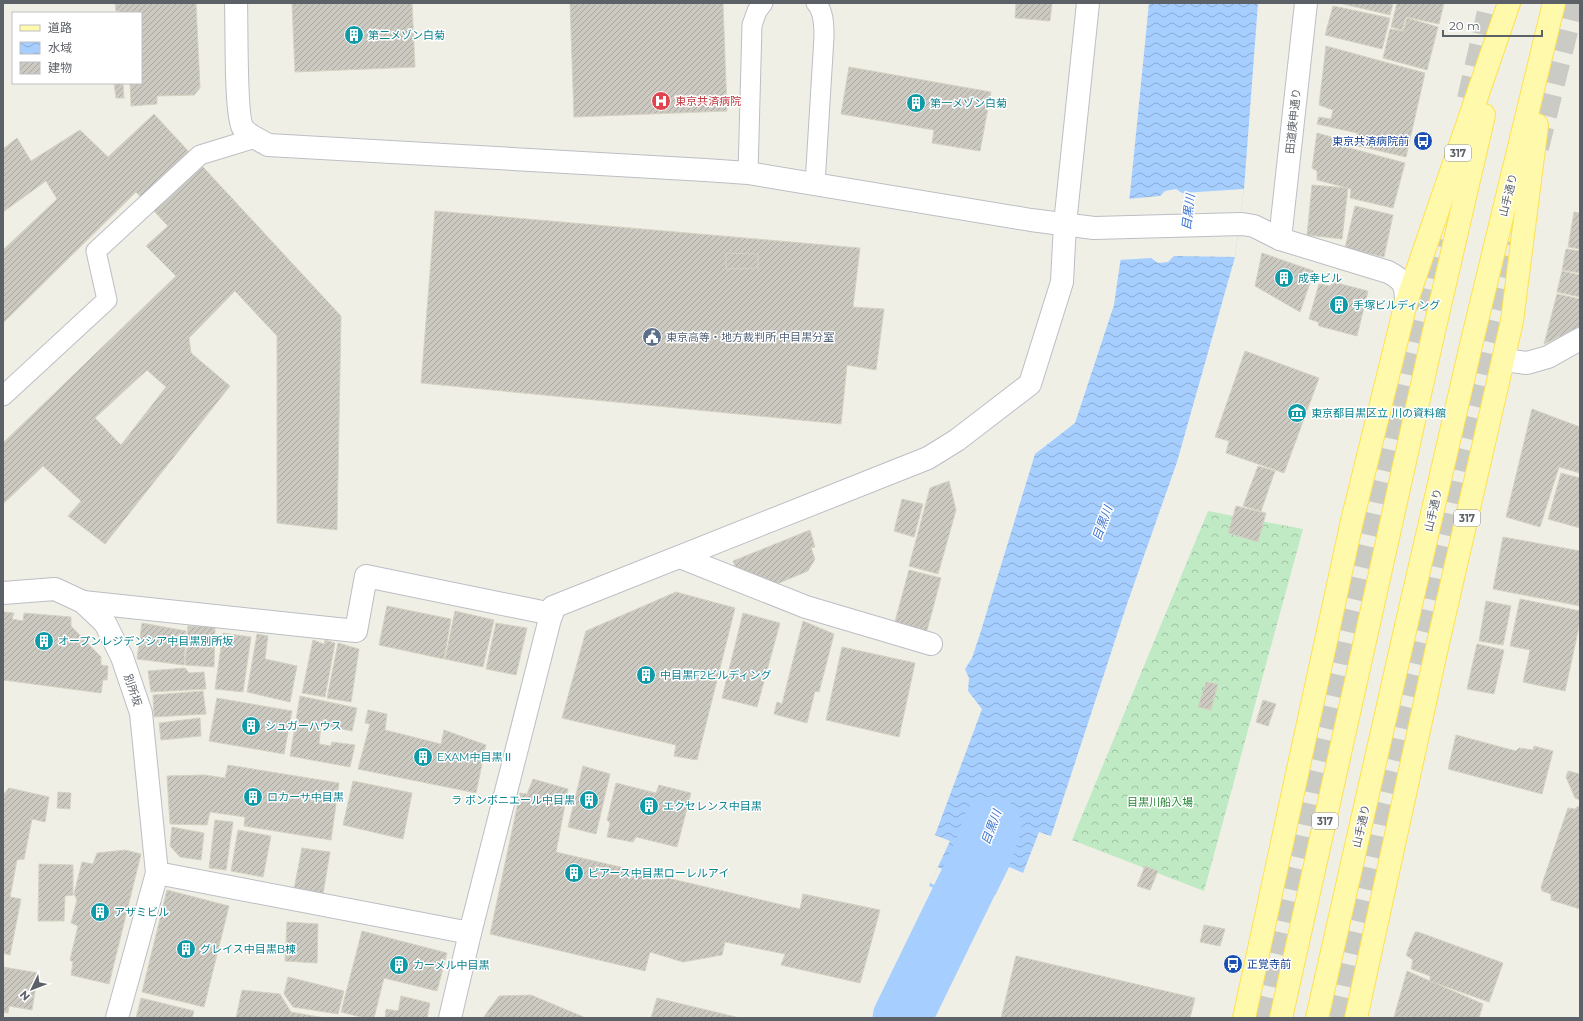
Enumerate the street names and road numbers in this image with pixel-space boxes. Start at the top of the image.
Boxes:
street label: 田道庚申通り [1283,87,1303,155]
road number: 317 [1445,145,1471,161]
street label: 山手通り [1496,172,1520,218]
street label: 山手通り [1421,487,1445,533]
road number: 317 [1454,510,1480,526]
street label: 別所坂 [121,672,145,708]
street label: 山手通り [1349,803,1373,849]
road number: 317 [1312,813,1338,829]

